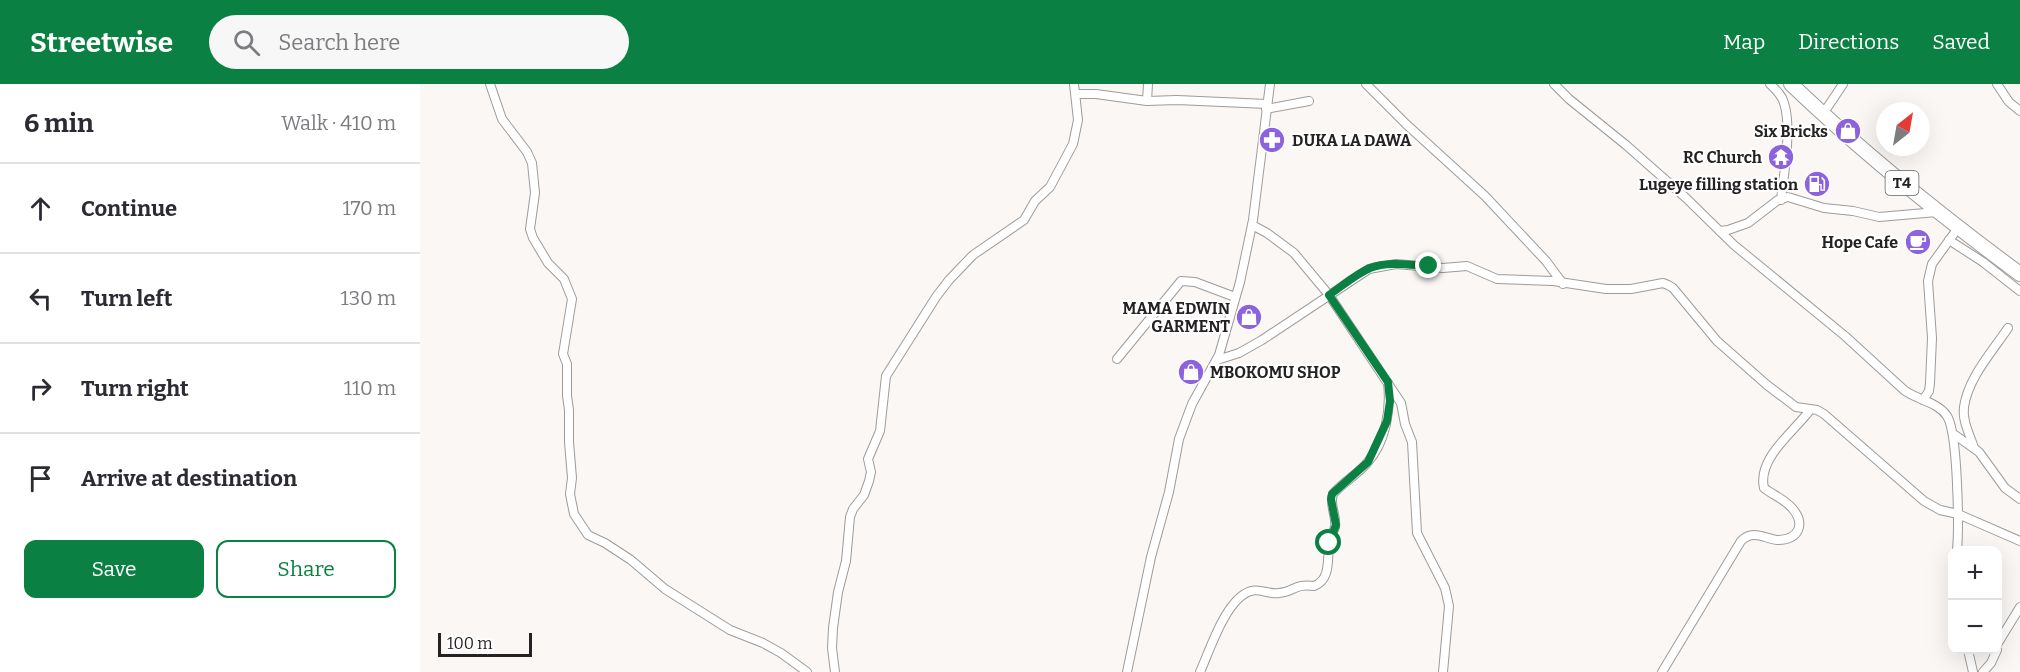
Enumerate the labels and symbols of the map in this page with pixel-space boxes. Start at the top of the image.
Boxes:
north arrow [1876,102,1930,156]
shop icon: Six Bricks [1833,116,1863,146]
place label: Six Bricks [1754,122,1828,141]
pharmacy icon: DUKA LA DAWA [1257,125,1287,155]
place label: DUKA LA DAWA [1292,131,1412,150]
temple icon: RC Church [1766,142,1796,172]
place label: RC Church [1683,148,1762,167]
fuel station icon: Lugeye filling station [1802,169,1832,199]
road number: T4 [1886,171,1918,195]
place label: Lugeye filling station [1639,175,1799,194]
cafe icon: Hope Cafe [1903,227,1933,257]
place label: Hope Cafe [1822,233,1898,252]
route end [1415,252,1441,278]
place label: MAMA EDWIN GARMENT [1123,299,1230,336]
shop icon: MAMA EDWIN GARMENT [1234,302,1264,332]
shop icon: MBOKOMU SHOP [1176,357,1206,387]
place label: MBOKOMU SHOP [1210,363,1341,382]
route start [1315,529,1341,555]
scale bar [438,630,532,658]

